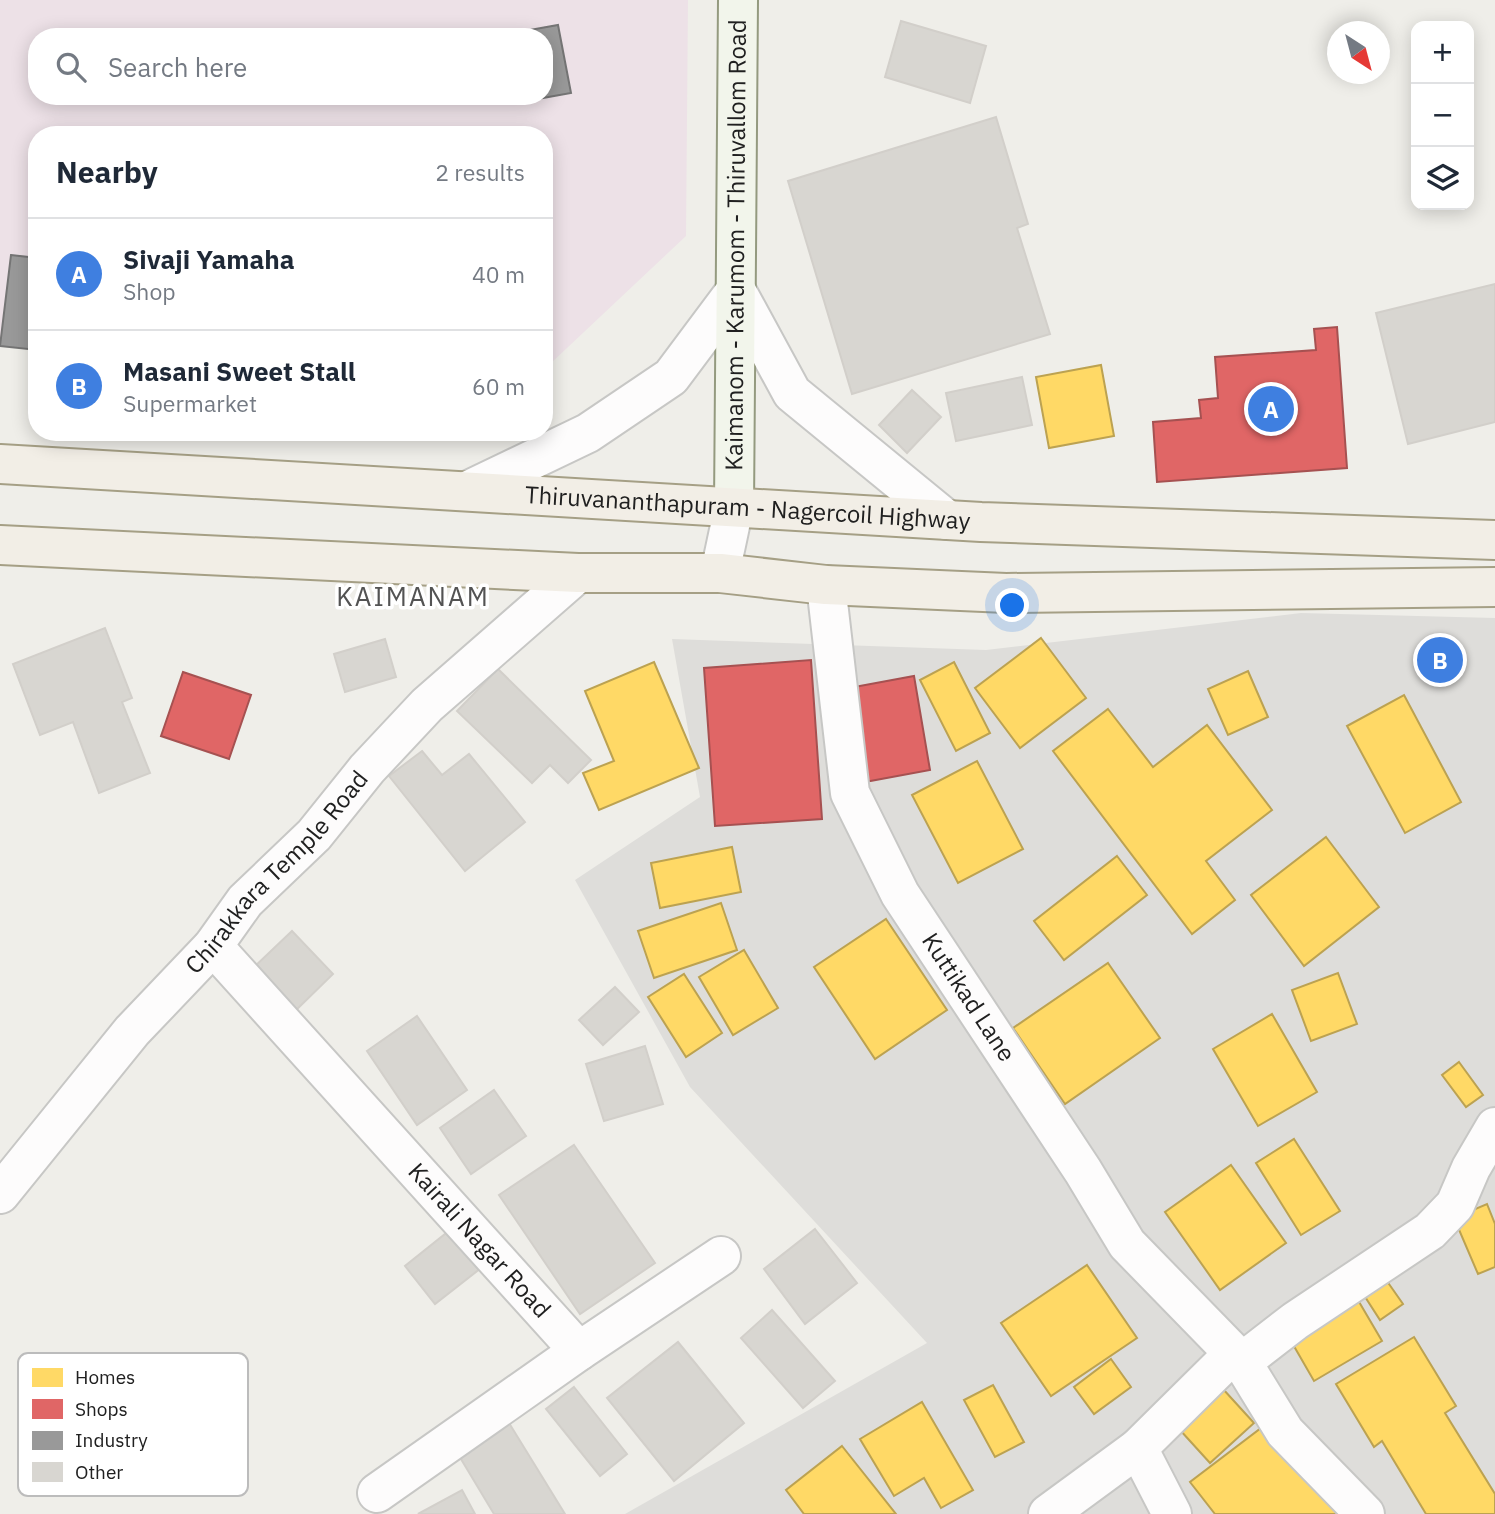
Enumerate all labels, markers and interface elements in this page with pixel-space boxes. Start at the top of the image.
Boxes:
street label: Kaimanom - Karumom - Thiruvallom Road [717,19,753,471]
north arrow [1327,21,1390,84]
map controls [1411,21,1474,210]
button: + [1411,21,1474,84]
search box [28,28,553,105]
icon: search [52,48,90,86]
text: Search here [108,50,247,84]
button: − [1411,84,1474,147]
button: layers [1411,147,1474,210]
text: Nearby [56,152,158,191]
text: 2 results [435,157,525,187]
text: Sivaji Yamaha [123,242,295,276]
text: A [71,259,87,289]
text: 40 m [472,259,525,289]
text: Shop [123,276,176,306]
text: Masani Sweet Stall [123,354,356,388]
text: B [71,371,87,401]
text: 60 m [472,371,525,401]
pin: A [1248,383,1294,435]
text: Supermarket [123,388,257,418]
street label: Thiruvananthapuram - Nagercoil Highway [524,478,971,536]
district label: KAIMANAM [336,579,490,613]
your location [995,588,1029,622]
pin: B [1417,634,1463,686]
street label: Chirakkara Temple Road [178,763,375,980]
street label: Kuttikad Lane [915,926,1023,1067]
street label: Kairali Nagar Road [402,1156,558,1324]
legend [18,1353,248,1496]
text: Homes [75,1365,135,1389]
text: Shops [75,1397,128,1421]
text: Industry [75,1428,148,1452]
text: Other [75,1460,123,1484]

